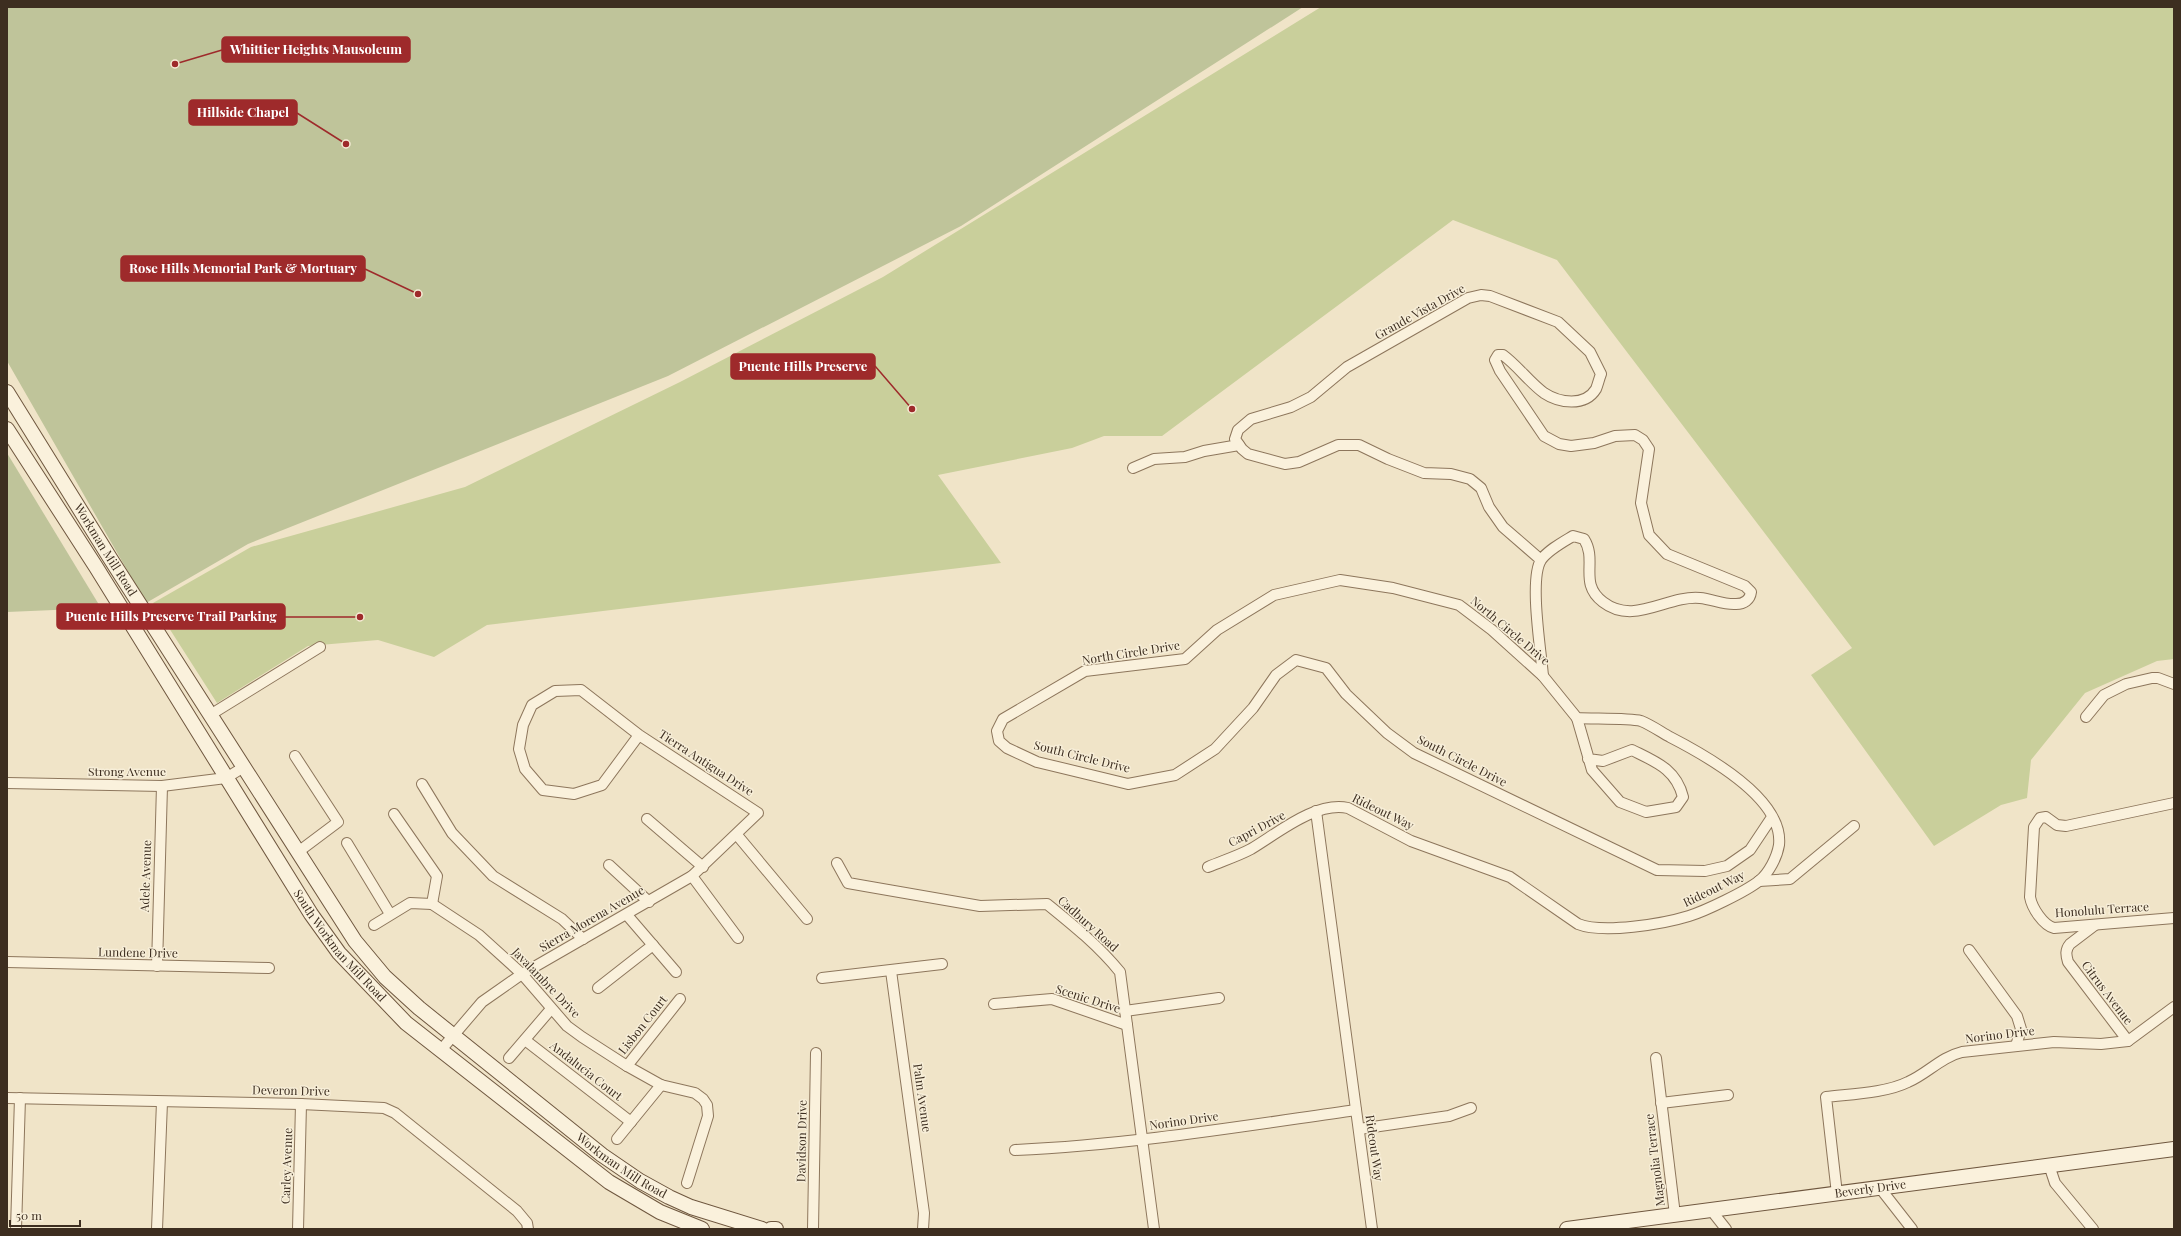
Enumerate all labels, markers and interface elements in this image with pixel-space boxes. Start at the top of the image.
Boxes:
callout: Whittier Heights Mausoleum [222,37,410,62]
text: Whittier Heights Mausoleum [229,40,402,57]
callout: Hillside Chapel [189,100,297,125]
text: Hillside Chapel [197,103,289,120]
callout: Rose Hills Memorial Park & Mortuary [121,256,365,281]
text: Rose Hills Memorial Park & Mortuary [129,259,357,276]
street label: Grande Vista Drive [1371,280,1468,343]
callout: Puente Hills Preserve [731,354,875,379]
text: Puente Hills Preserve [739,357,868,374]
street label: Workman Mill Road [71,499,141,599]
street label: North Circle Drive [1468,592,1554,668]
callout: Puente Hills Preserve Trail Parking [57,604,285,629]
text: Puente Hills Preserve Trail Parking [65,607,278,624]
street label: North Circle Drive [1081,636,1181,668]
street label: Tierra Antigua Drive [656,725,757,799]
street label: South Circle Drive [1415,731,1510,790]
street label: South Circle Drive [1032,736,1132,776]
street label: Strong Avenue [88,763,166,779]
street label: Rideout Way [1350,789,1417,833]
street label: Capri Drive [1225,806,1288,850]
street label: Adele Avenue [136,840,154,913]
street label: Rideout Way [1680,866,1747,910]
street label: Sierra Morena Avenue [536,882,647,955]
street label: South Workman Mill Road [291,886,390,1005]
street label: Cadbury Road [1055,892,1122,955]
street label: Honolulu Terrace [2054,898,2149,920]
street label: Lundene Drive [98,943,178,961]
street label: Javalambre Drive [508,943,584,1021]
street label: Citrus Avenue [2079,957,2137,1028]
street label: Scenic Drive [1054,980,1123,1016]
street label: Lisbon Court [614,991,671,1057]
street label: Norino Drive [1964,1022,2035,1046]
street label: Andalucia Court [546,1036,627,1104]
street label: Palm Avenue [910,1062,936,1133]
street label: Deveron Drive [252,1081,330,1099]
street label: Davidson Drive [792,1100,810,1182]
street label: Norino Drive [1148,1107,1220,1133]
street label: Magnolia Terrace [1640,1113,1668,1207]
street label: Rideout Way [1362,1114,1388,1182]
street label: Carley Avenue [277,1127,295,1204]
street label: Workman Mill Road [573,1128,670,1201]
street label: Beverly Drive [1833,1175,1907,1201]
scale bar [10,1202,80,1228]
text: 50 m [16,1207,42,1223]

